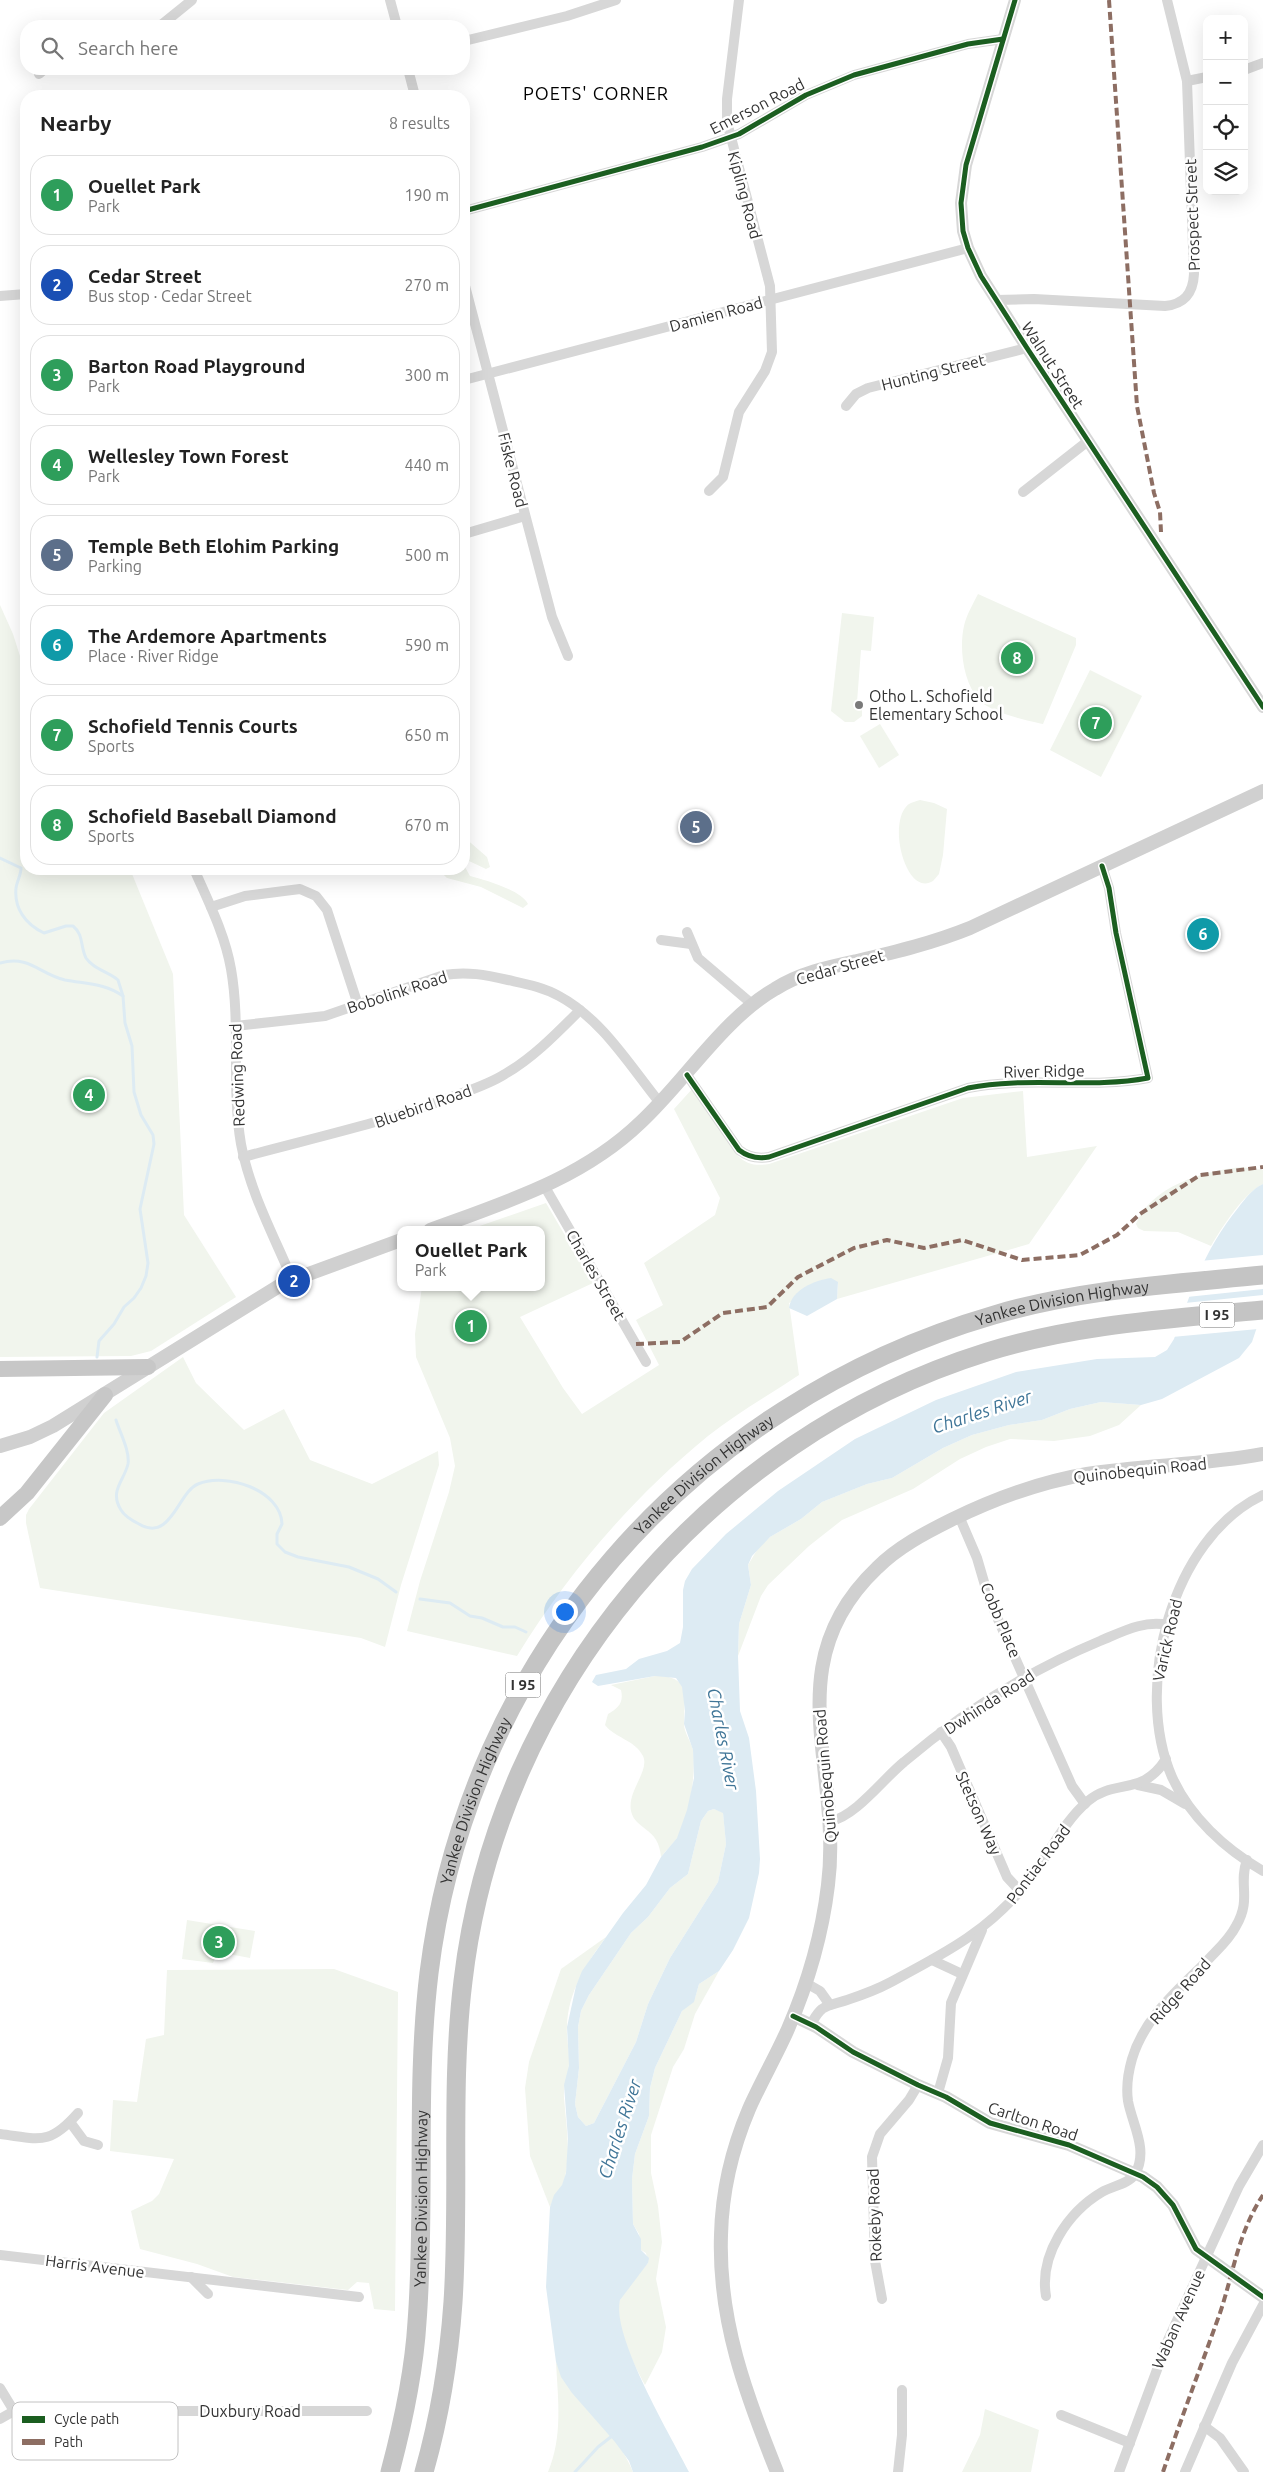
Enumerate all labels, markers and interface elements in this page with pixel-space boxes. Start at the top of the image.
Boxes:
map controls [1203,15,1248,195]
button: + [1203,15,1248,60]
search box [20,20,470,75]
icon: search [38,34,66,62]
text: Search here [78,37,178,59]
button: − [1203,60,1248,105]
street label: Emerson Road [707,74,807,138]
district label: POETS' CORNER [523,83,669,103]
button: locate [1203,105,1248,150]
text: Nearby [40,111,111,135]
text: 8 results [389,114,450,132]
street label: Kipling Road [725,149,765,241]
button: layers [1203,150,1248,195]
street label: Prospect Street [1181,158,1203,271]
text: Ouellet Park [88,175,201,197]
text: 1 [52,186,62,204]
text: 190 m [404,186,449,204]
text: Park [88,197,120,215]
text: Cedar Street [88,265,202,287]
text: 2 [52,276,62,294]
text: 270 m [404,276,449,294]
text: Bus stop · Cedar Street [88,287,252,305]
street label: Damien Road [667,293,765,335]
street label: Walnut Street [1018,318,1088,412]
street label: Hunting Street [879,350,987,394]
text: Barton Road Playground [88,355,305,377]
text: 3 [52,366,62,384]
text: 300 m [404,366,449,384]
text: Park [88,377,120,395]
street label: Fiske Road [495,431,531,509]
text: Wellesley Town Forest [88,445,289,467]
text: 4 [52,456,62,474]
text: 440 m [404,456,449,474]
text: Park [88,467,120,485]
text: Temple Beth Elohim Parking [88,535,339,557]
text: 5 [52,546,62,564]
text: 500 m [404,546,449,564]
text: Parking [88,557,142,575]
text: The Ardemore Apartments [88,625,327,647]
text: 6 [52,636,62,654]
text: 590 m [404,636,449,654]
pin: 8 [1001,639,1033,677]
text: Place · River Ridge [88,647,219,665]
place label: Otho L. Schofield Elementary School [869,687,1003,723]
marker: Otho L. Schofield Elementary School [853,699,865,711]
pin: 7 [1080,704,1112,742]
text: Schofield Tennis Courts [88,715,298,737]
text: 7 [52,726,62,744]
text: 650 m [404,726,449,744]
text: Sports [88,737,134,755]
text: Schofield Baseball Diamond [88,805,337,827]
pin: 5 [680,808,712,846]
text: 8 [52,816,62,834]
text: 670 m [404,816,449,834]
text: Sports [88,827,134,845]
pin: 6 [1187,915,1219,953]
street label: Cedar Street [794,946,887,988]
street label: Bobolink Road [345,967,449,1017]
street label: Redwing Road [226,1023,248,1127]
street label: River Ridge [1003,1061,1085,1081]
pin: 4 [73,1076,105,1114]
street label: Bluebird Road [372,1081,474,1131]
popup [397,1226,545,1291]
street label: Charles Street [563,1227,630,1324]
text: Ouellet Park [415,1239,527,1261]
text: Park [415,1261,446,1279]
pin: 2 [278,1262,310,1300]
street label: Yankee Division Highway [973,1277,1150,1329]
road number: I 95 [1200,1302,1234,1328]
pin: 1 [455,1307,487,1345]
water label: Charles River [929,1385,1035,1437]
street label: Yankee Division Highway [630,1411,777,1538]
street label: Quinobequin Road [1072,1454,1208,1486]
street label: Cobb Place [977,1580,1025,1660]
street label: Varick Road [1149,1597,1185,1683]
your location [552,1599,578,1625]
street label: Dwhinda Road [940,1666,1038,1738]
road number: I 95 [506,1672,540,1698]
water label: Charles River [704,1686,744,1793]
street label: Quinobequin Road [810,1708,840,1844]
street label: Yankee Division Highway [436,1714,514,1886]
street label: Stetson Way [953,1769,1005,1858]
street label: Pontiac Road [1002,1821,1074,1907]
pin: 3 [203,1923,235,1961]
street label: Ridge Road [1146,1955,1214,2027]
water label: Charles River [594,2075,645,2181]
street label: Carlton Road [986,2098,1080,2144]
street label: Yankee Division Highway [410,2110,430,2288]
street label: Rokeby Road [863,2168,885,2262]
street label: Harris Avenue [44,2251,146,2281]
street label: Waban Avenue [1148,2266,1208,2372]
legend [12,2402,178,2460]
street label: Duxbury Road [199,2402,301,2420]
text: Cycle path [54,2411,119,2427]
text: Path [54,2434,83,2450]

